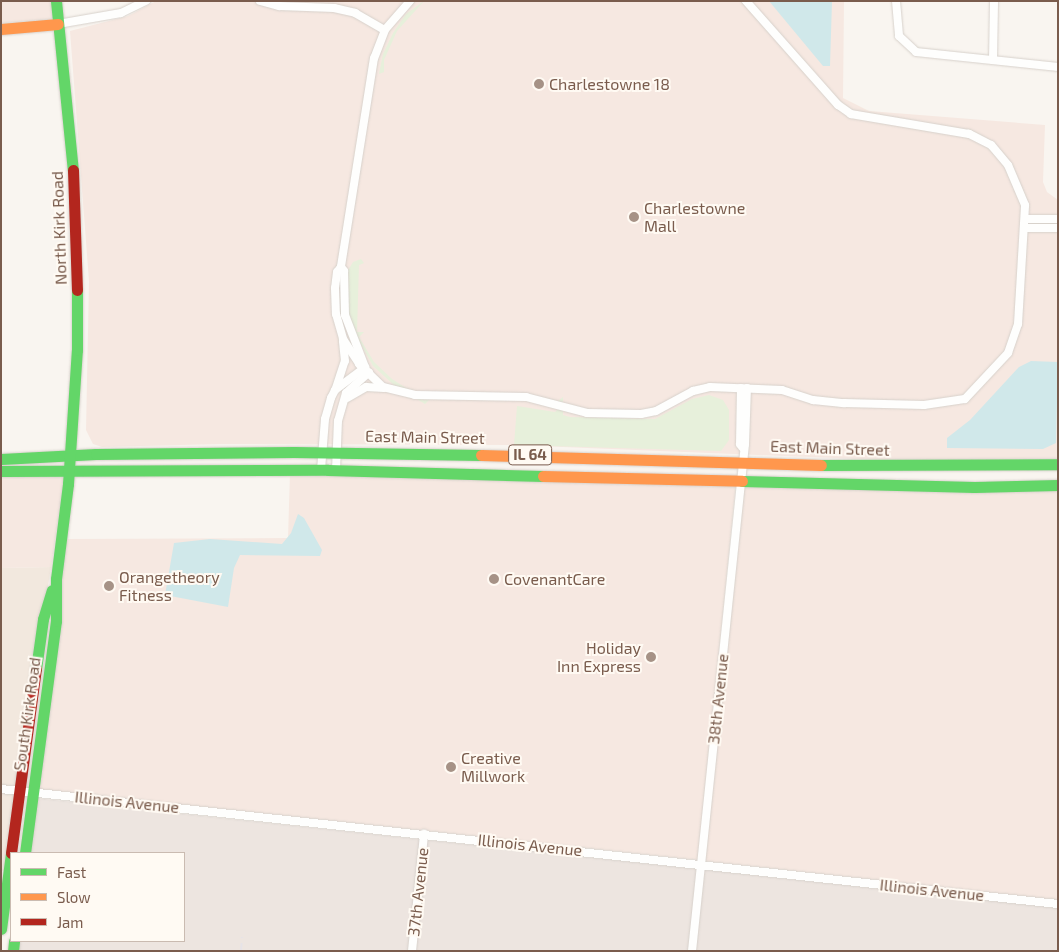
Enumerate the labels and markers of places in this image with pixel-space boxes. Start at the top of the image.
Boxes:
place label: Charlestowne 18 [549,74,670,94]
marker: Charlestowne 18 [533,78,545,90]
place label: Charlestowne Mall [644,198,745,236]
marker: Charlestowne Mall [628,211,640,223]
place label: Orangetheory Fitness [119,567,220,605]
place label: CovenantCare [504,569,605,589]
marker: CovenantCare [488,573,500,585]
marker: Orangetheory Fitness [103,580,115,592]
place label: Holiday Inn Express [557,638,641,676]
marker: Holiday Inn Express [645,651,657,663]
place label: Creative Millwork [461,748,525,786]
marker: Creative Millwork [445,761,457,773]

